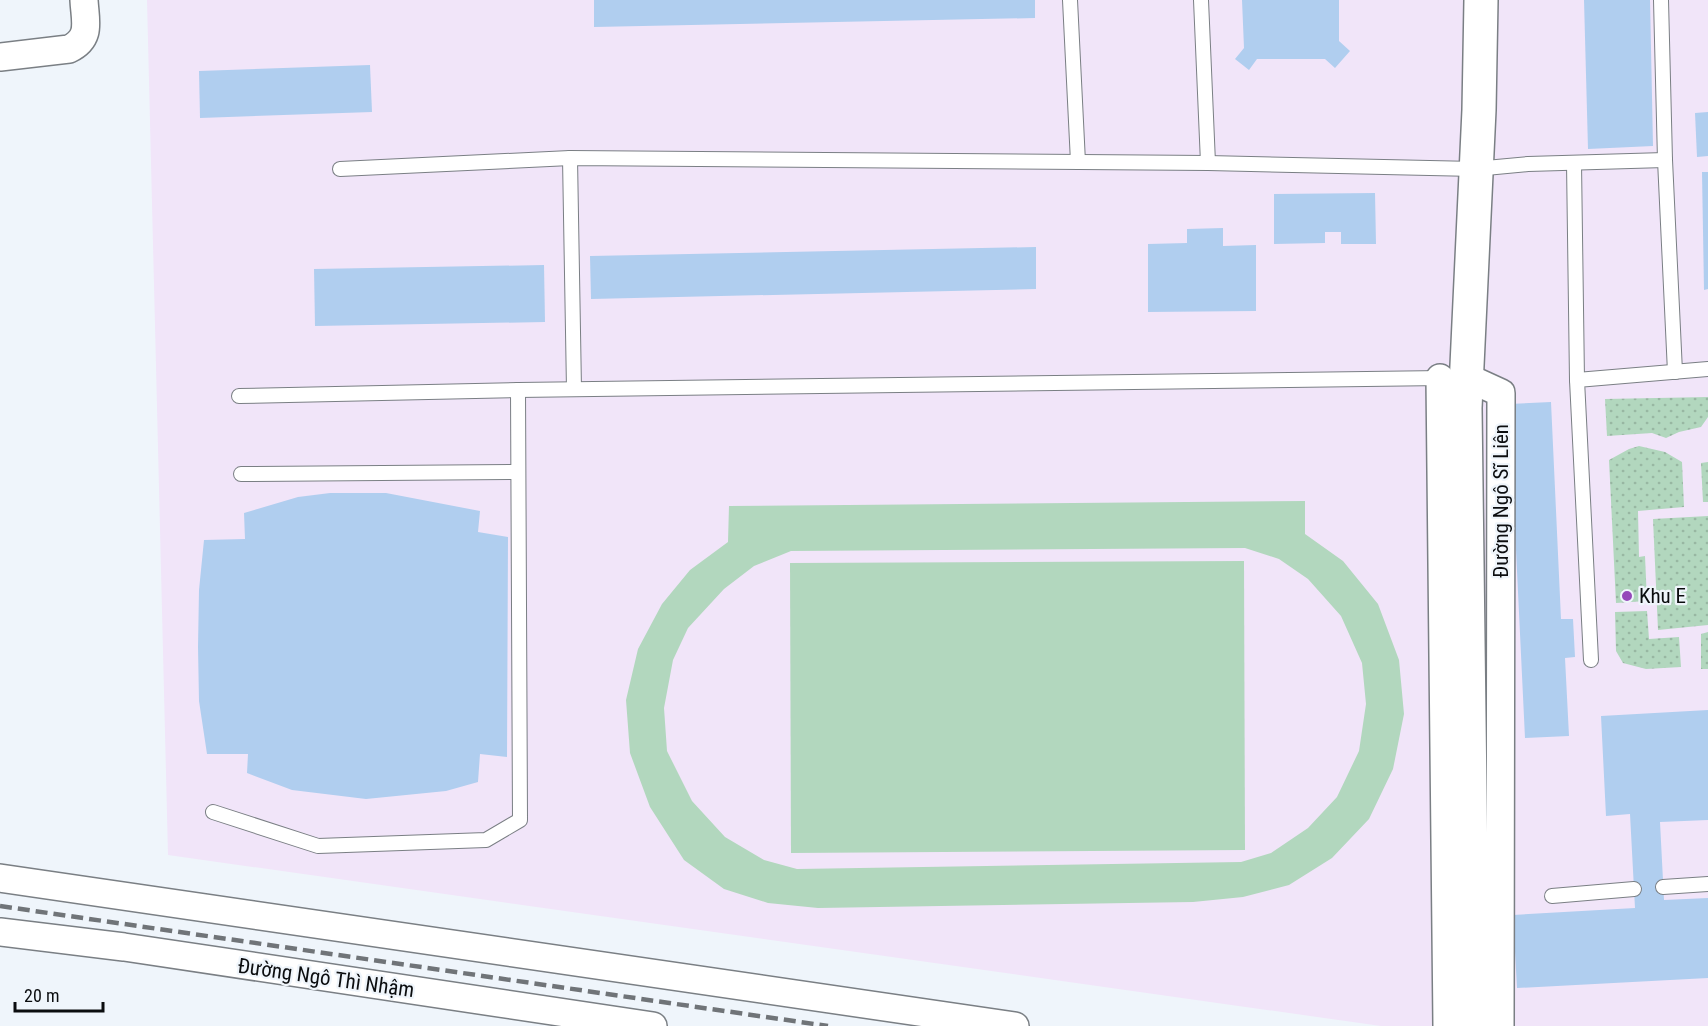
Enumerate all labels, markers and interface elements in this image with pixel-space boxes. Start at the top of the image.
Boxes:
street label: Đường Ngô Sĩ Liên [1489,424,1513,578]
place label: Khu E [1639,584,1686,608]
marker: Khu E [1620,589,1634,603]
street label: Đường Ngô Thì Nhậm [236,954,416,1002]
scale bar [15,975,104,1013]
text: 20 m [24,985,59,1006]

